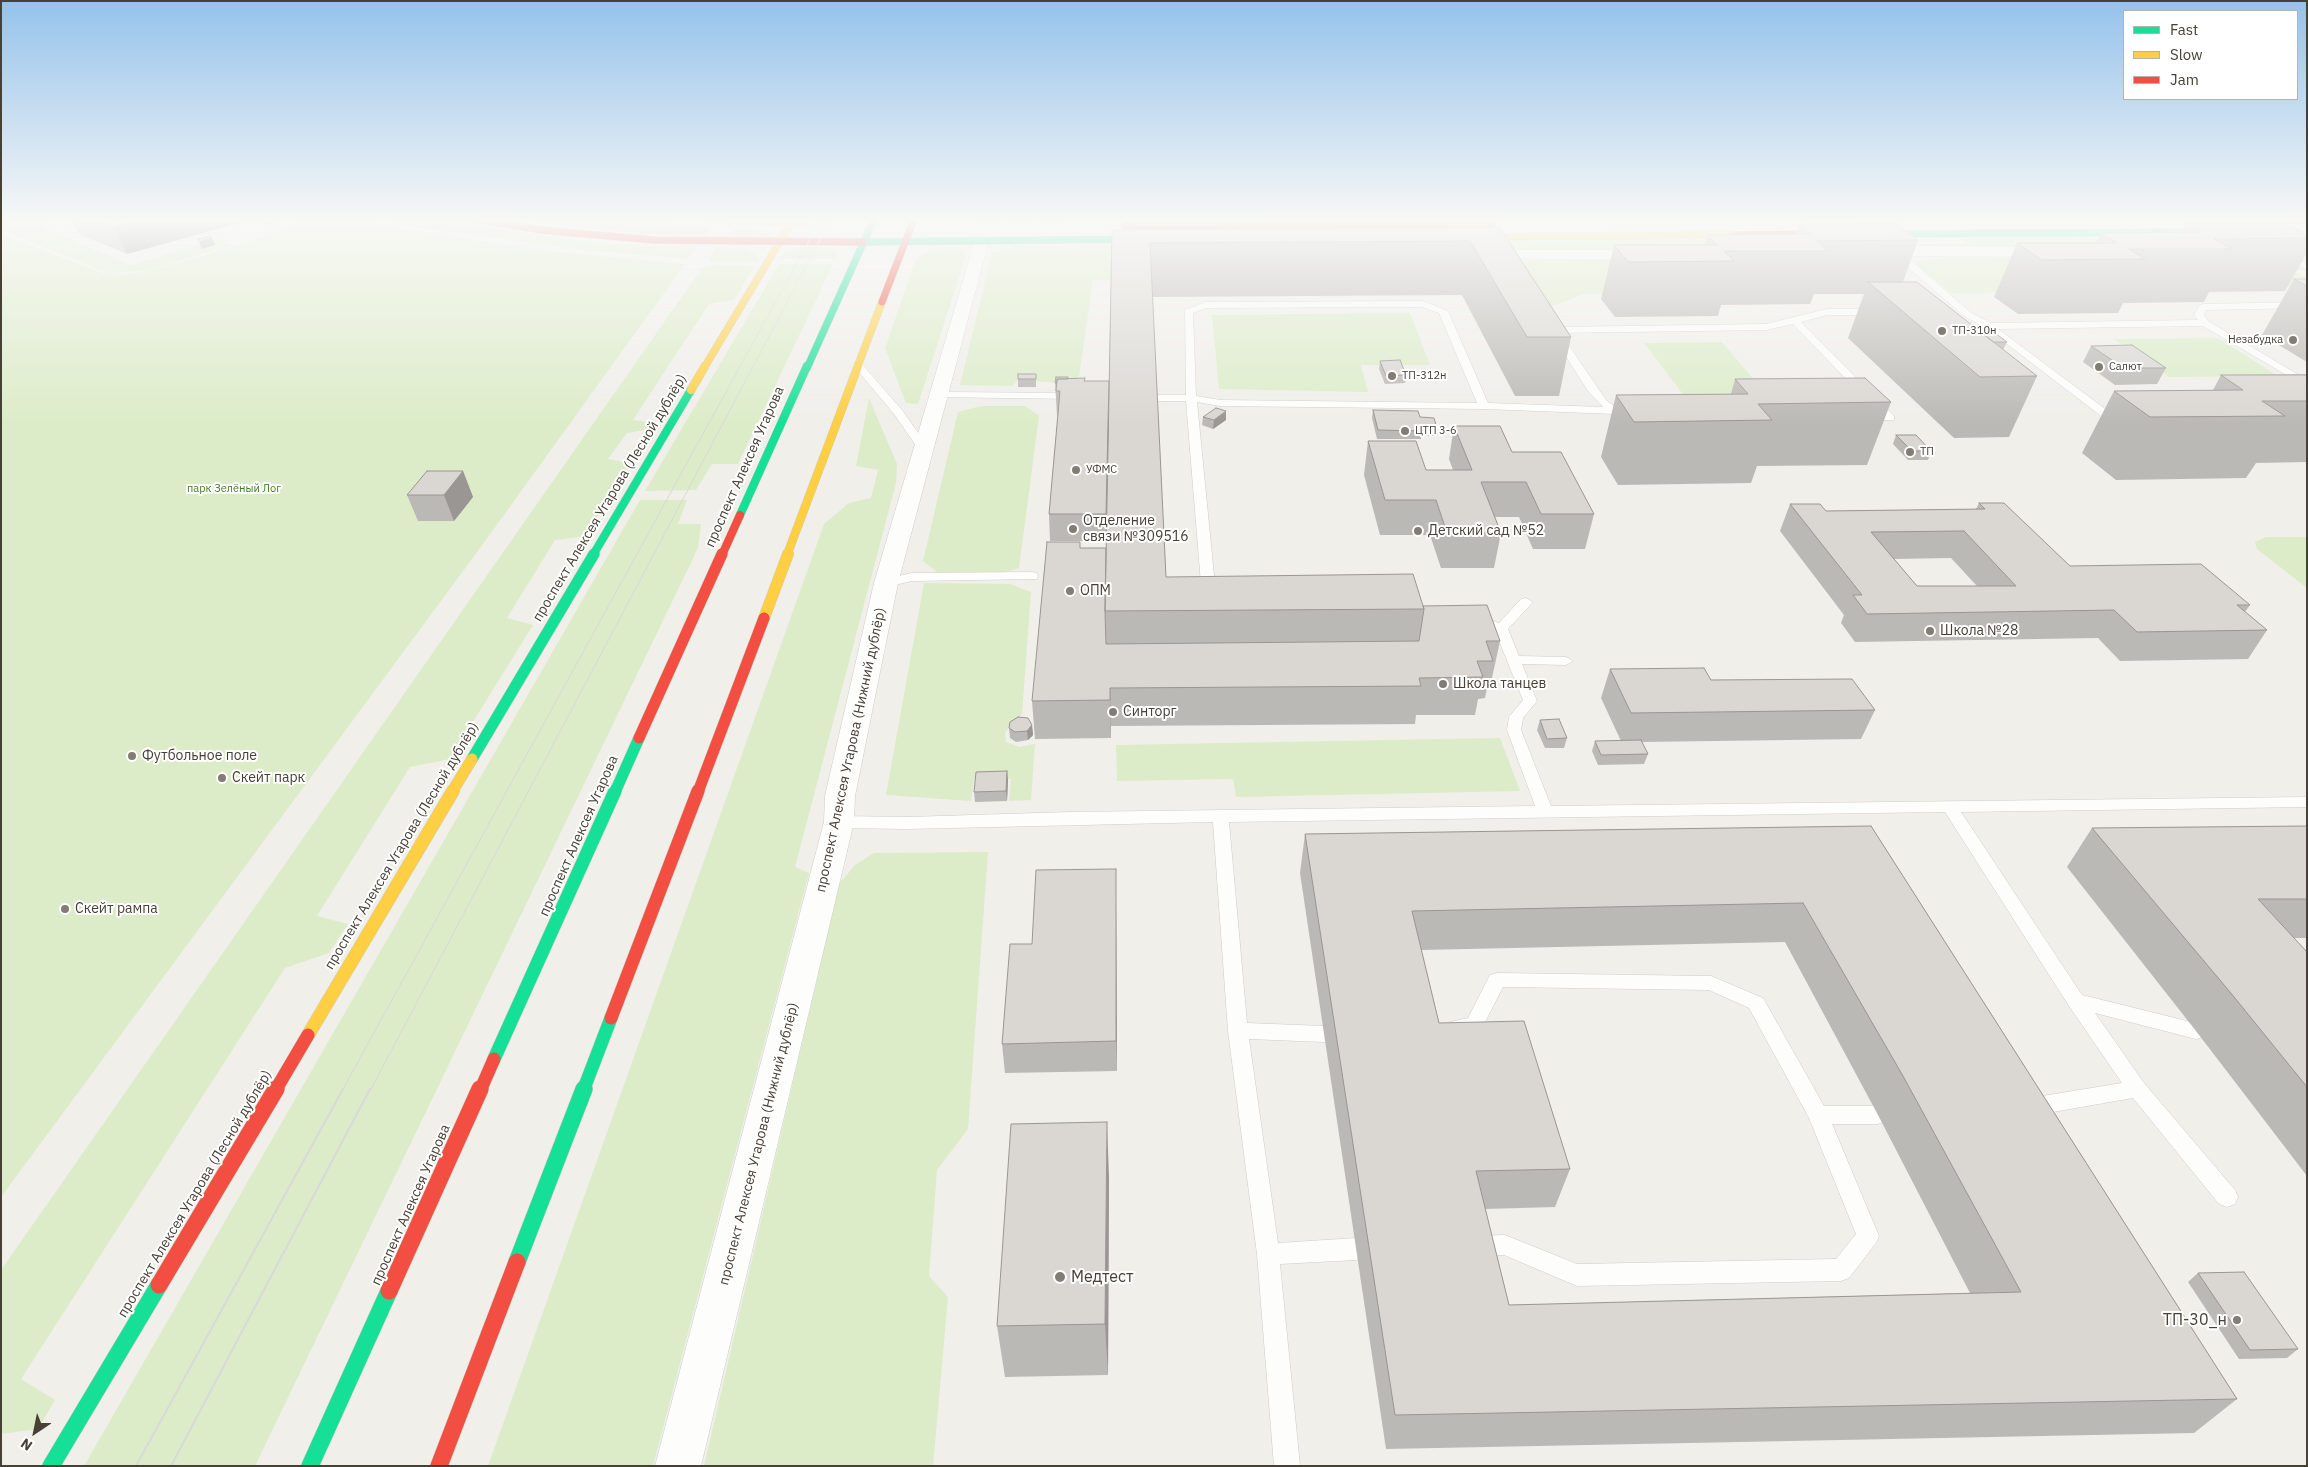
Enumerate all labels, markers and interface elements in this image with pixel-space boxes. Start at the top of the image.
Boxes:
legend [2123,10,2298,100]
text: Fast [2170,20,2198,39]
text: Slow [2170,45,2203,64]
text: Jam [2170,70,2199,89]
place label: ТП-310н [1952,324,1997,338]
marker: ТП-310н [1936,325,1948,337]
place label: Незабудка [2228,333,2283,347]
marker: Незабудка [2287,334,2299,346]
place label: Салют [2109,360,2142,374]
marker: Салют [2093,361,2105,373]
place label: ТП-312н [1402,369,1447,383]
marker: ТП-312н [1386,370,1398,382]
street label: проспект Алексея Угарова (Лесной дублёр) [529,371,691,625]
street label: проспект Алексея Угарова [702,384,788,550]
place label: ЦТП 3-6 [1415,424,1457,438]
marker: ЦТП 3-6 [1399,425,1411,437]
place label: ТП [1920,445,1934,459]
marker: ТП [1904,446,1916,458]
place label: УФМС [1086,463,1117,477]
marker: УФМС [1070,464,1082,476]
park label: парк Зелёный Лог [187,482,281,496]
place label: Отделение связи №309516 [1083,513,1189,546]
marker: Отделение связи №309516 [1067,523,1079,535]
place label: Детский сад №52 [1428,523,1544,539]
marker: Детский сад №52 [1412,525,1424,537]
place label: ОПМ [1080,583,1111,599]
marker: ОПМ [1064,585,1076,597]
street label: проспект Алексея Угарова (Нижний дублёр) [813,606,889,894]
place label: Школа №28 [1940,623,2019,639]
marker: Школа №28 [1924,625,1936,637]
place label: Школа танцев [1453,676,1546,692]
marker: Школа танцев [1437,678,1449,690]
place label: Синторг [1123,704,1177,720]
marker: Синторг [1107,706,1119,718]
street label: проспект Алексея Угарова (Лесной дублёр) [321,719,483,973]
place label: Футбольное поле [142,748,257,764]
marker: Футбольное поле [126,750,138,762]
street label: проспект Алексея Угарова [536,753,622,919]
place label: Скейт парк [232,770,305,786]
marker: Скейт парк [216,772,228,784]
place label: Скейт рампа [75,901,158,917]
marker: Скейт рампа [59,903,71,915]
street label: проспект Алексея Угарова (Нижний дублёр) [716,1001,802,1287]
street label: проспект Алексея Угарова (Лесной дублёр) [114,1067,276,1321]
street label: проспект Алексея Угарова [368,1122,454,1288]
place label: Медтест [1071,1267,1134,1287]
marker: Медтест [1053,1270,1067,1284]
place label: ТП-30_н [2163,1310,2227,1330]
marker: ТП-30_н [2231,1314,2243,1326]
north arrow [10,1407,60,1457]
text: N [17,1434,36,1455]

